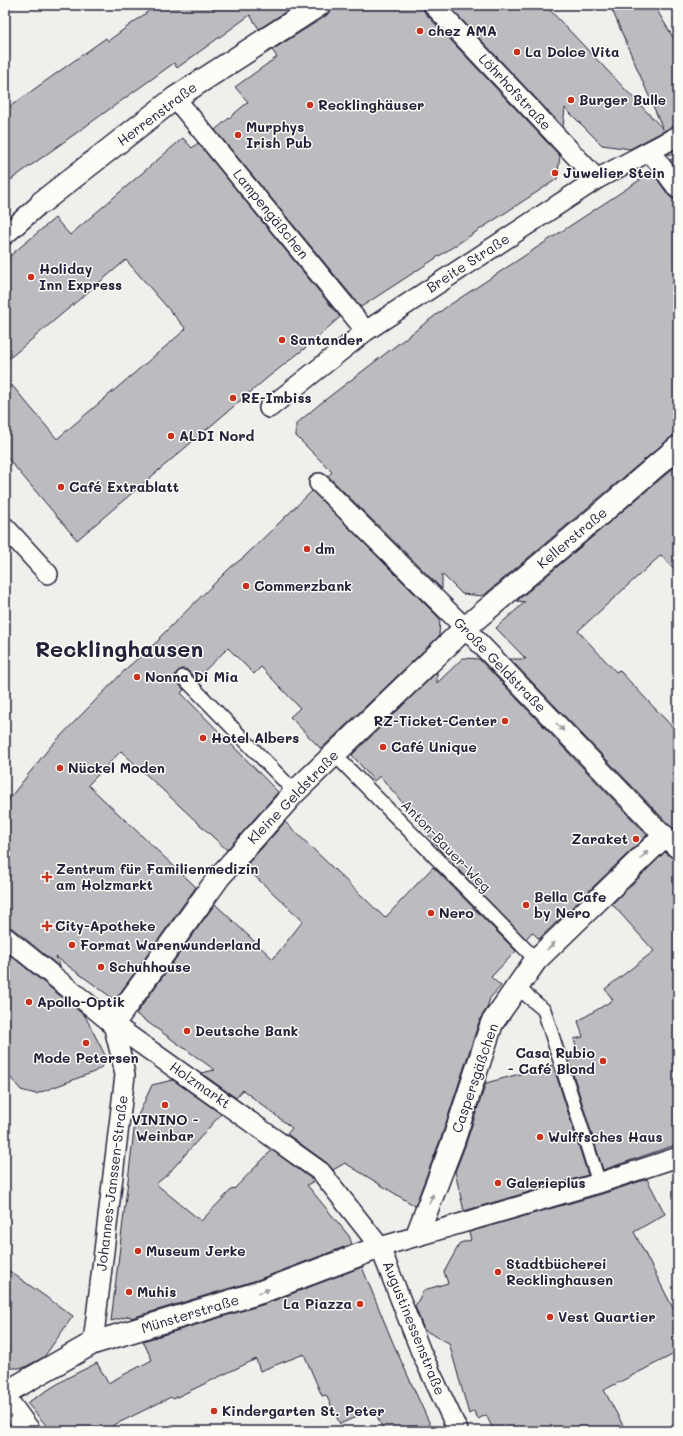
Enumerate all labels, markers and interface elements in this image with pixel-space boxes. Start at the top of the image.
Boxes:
place label: chez AMA [428,21,497,40]
marker: chez AMA [415,26,425,36]
place label: La Dolce Vita [525,42,620,61]
marker: La Dolce Vita [512,47,522,57]
street label: Löhrhofstraße [475,49,556,134]
street label: Herrenstraße [113,77,201,150]
place label: Burger Bulle [579,90,666,109]
place label: Recklinghäuser [318,95,424,114]
marker: Burger Bulle [566,95,576,105]
marker: Recklinghäuser [305,100,315,110]
place label: Murphys Irish Pub [246,117,312,152]
marker: Murphys Irish Pub [233,130,243,140]
place label: Juwelier Stein [563,163,665,182]
street label: Lampengäßchen [229,165,314,263]
marker: Juwelier Stein [550,168,560,178]
street label: Breite Straße [423,229,513,297]
place label: Holiday Inn Express [39,259,122,294]
marker: Holiday Inn Express [26,272,36,282]
place label: Santander [290,330,363,349]
marker: Santander [277,335,287,345]
place label: RE-Imbiss [241,388,312,407]
marker: RE-Imbiss [228,393,238,403]
place label: ALDI Nord [179,426,255,445]
marker: ALDI Nord [166,431,176,441]
place label: Café Extrablatt [69,477,179,496]
marker: Café Extrablatt [56,482,66,492]
street label: Kellerstraße [533,503,611,573]
place label: dm [315,539,335,558]
marker: dm [302,544,312,554]
place label: Commerzbank [254,576,352,595]
marker: Commerzbank [241,581,251,591]
street label: Große Geldstraße [450,613,551,716]
district label: Recklinghausen [35,634,203,663]
place label: Nonna Di Mia [145,667,239,686]
marker: Nonna Di Mia [132,672,142,682]
place label: RZ-Ticket-Center [373,711,497,730]
marker: RZ-Ticket-Center [500,716,510,726]
one-way arrow [555,722,565,732]
place label: Hotel Albers [211,728,299,747]
marker: Hotel Albers [198,733,208,743]
place label: Café Unique [391,737,477,756]
marker: Café Unique [378,742,388,752]
street label: Kleine Geldstraße [243,746,342,848]
place label: Nückel Moden [68,758,165,777]
marker: Nückel Moden [55,763,65,773]
street label: Anton-Bauer-Weg [397,795,495,896]
place label: Zaraket [571,829,628,848]
marker: Zaraket [631,834,641,844]
one-way arrow [639,850,649,860]
place label: Zentrum für Familienmedizin am Holzmarkt [56,859,258,894]
marker: Zentrum für Familienmedizin am Holzmarkt [41,871,53,883]
place label: Bella Cafe by Nero [534,887,606,922]
marker: Bella Cafe by Nero [521,900,531,910]
place label: Nero [439,903,474,922]
marker: Nero [426,908,436,918]
place label: City-Apotheke [55,916,156,935]
marker: City-Apotheke [42,921,52,931]
place label: Format Warenwunderland [80,935,261,954]
marker: Format Warenwunderland [67,940,77,950]
one-way arrow [546,941,556,950]
place label: Schuhhouse [109,957,190,976]
marker: Schuhhouse [96,962,106,972]
place label: Apollo-Optik [37,992,125,1011]
marker: Apollo-Optik [24,997,34,1007]
street label: Caspersgäßchen [447,1020,502,1135]
place label: Deutsche Bank [195,1021,298,1040]
marker: Deutsche Bank [182,1026,192,1036]
marker: Mode Petersen [81,1038,91,1048]
place label: Casa Rubio - Café Blond [508,1043,595,1078]
place label: Mode Petersen [33,1048,139,1067]
marker: Casa Rubio - Café Blond [598,1056,608,1066]
street label: Holzmarkt [166,1057,234,1112]
street label: Johannes-Janssen-Straße [91,1094,132,1272]
marker: VININO - Weinbar [160,1100,170,1110]
place label: VININO - Weinbar [131,1110,199,1145]
place label: Wulffsches Haus [548,1127,663,1146]
marker: Wulffsches Haus [535,1132,545,1142]
place label: Galerieplus [506,1173,586,1192]
marker: Galerieplus [493,1178,503,1188]
one-way arrow [429,1192,435,1204]
place label: Museum Jerke [146,1241,246,1260]
marker: Museum Jerke [133,1246,143,1256]
place label: Stadtbücherei Recklinghausen [506,1254,613,1289]
street label: Augustinessenstraße [379,1258,450,1398]
marker: Stadtbücherei Recklinghausen [493,1267,503,1277]
place label: Muhis [137,1282,176,1301]
marker: Muhis [124,1287,134,1297]
one-way arrow [259,1287,271,1293]
street label: Münsterstraße [139,1290,241,1337]
place label: La Piazza [283,1294,352,1313]
marker: La Piazza [355,1299,365,1309]
place label: Vest Quartier [558,1307,656,1326]
marker: Vest Quartier [545,1312,555,1322]
place label: Kindergarten St. Peter [222,1401,384,1420]
marker: Kindergarten St. Peter [209,1406,219,1416]

